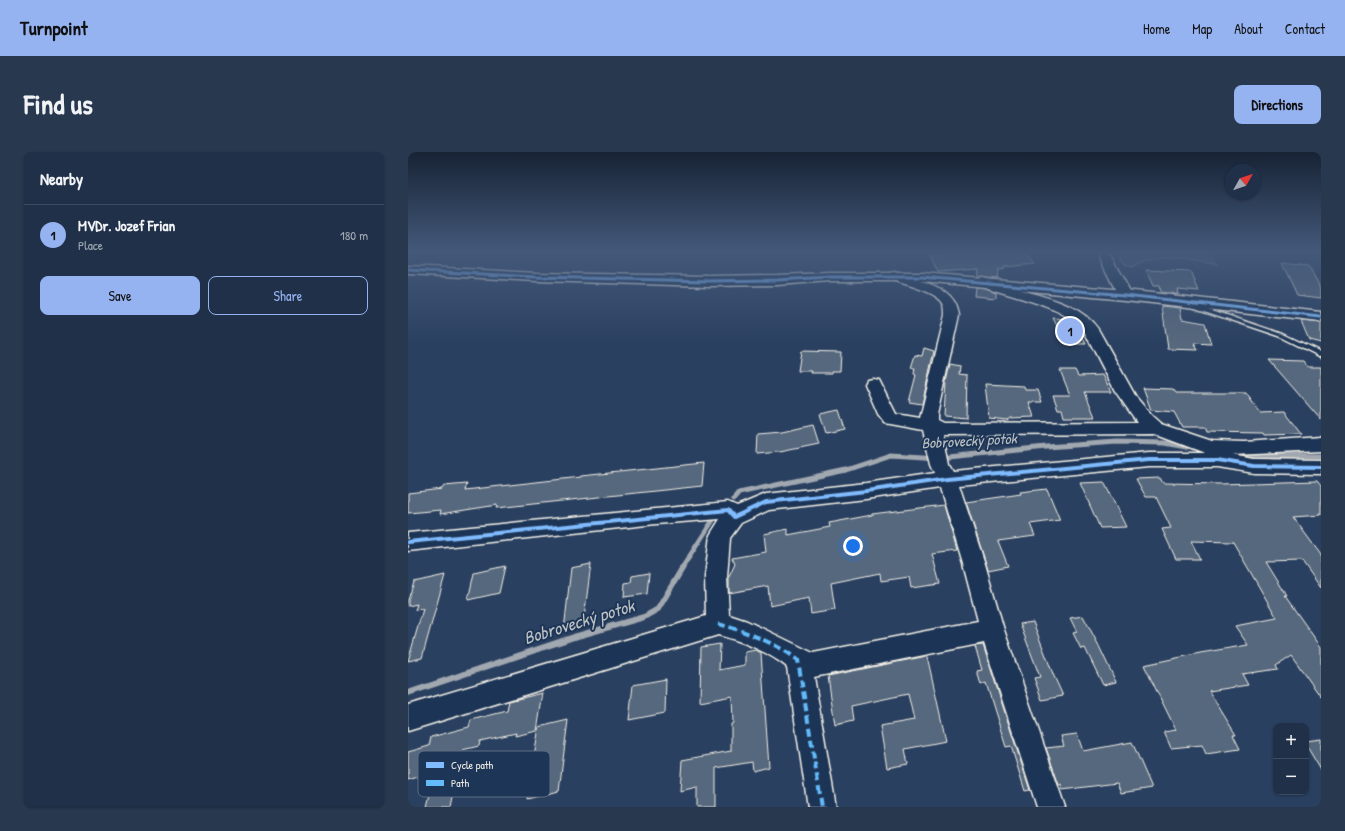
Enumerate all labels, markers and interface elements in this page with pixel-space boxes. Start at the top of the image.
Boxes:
text: Turnpoint [20,15,88,41]
text: Home [1143,19,1170,38]
text: Map [1192,19,1212,38]
text: About [1234,19,1263,38]
text: Contact [1285,19,1325,38]
text: Find us [24,85,93,123]
button: Directions [1234,85,1321,124]
north arrow [1225,164,1261,200]
text: Nearby [40,167,83,190]
text: MVDr. Jozef Frian [78,215,175,236]
text: 1 [51,226,55,244]
text: 180 m [340,226,368,244]
text: Place [78,236,103,254]
button: Save [40,276,200,315]
button: Share [208,276,368,315]
pin: 1 [1057,316,1083,346]
water label: Bobrovecký potok [921,427,1019,453]
your location [843,536,863,556]
water label: Bobrovecký potok [520,592,639,650]
map controls [1273,723,1309,795]
button: + [1273,723,1309,759]
legend [418,751,550,797]
text: Cycle path [451,758,494,772]
button: − [1273,759,1309,795]
text: Path [451,776,469,790]

